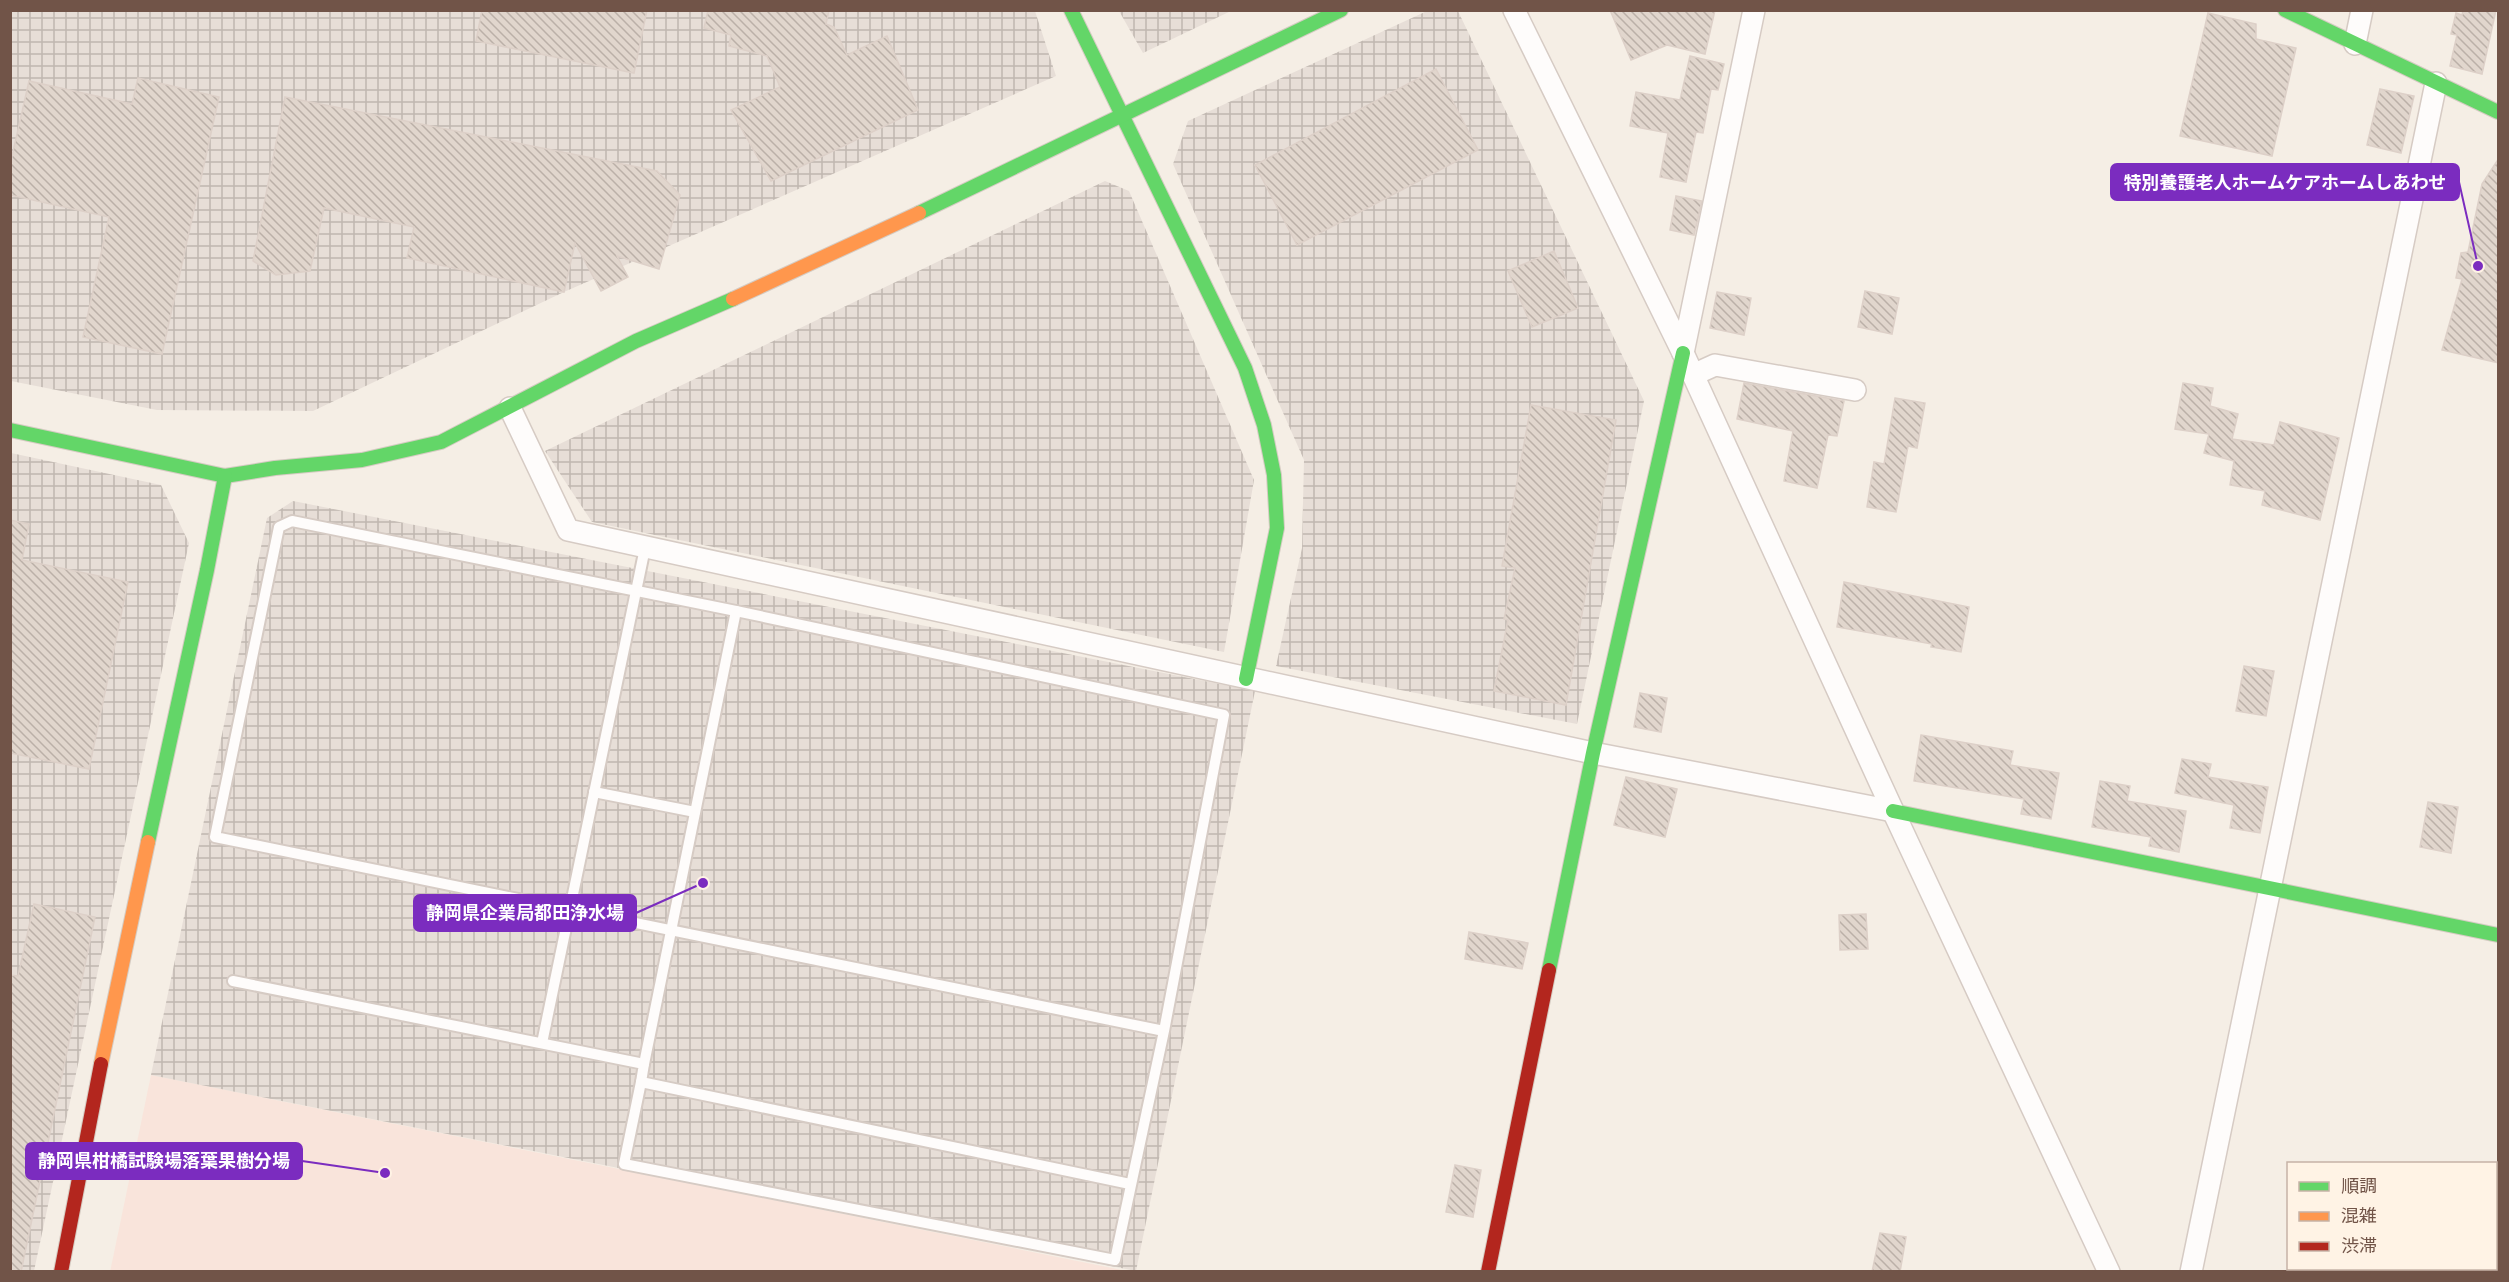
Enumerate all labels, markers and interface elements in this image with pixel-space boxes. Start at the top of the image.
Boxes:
callout: 特別養護老人ホームケアホームしあわせ [2111,164,2459,200]
text: 特別養護老人ホームケアホームしあわせ [2124,172,2446,194]
callout: 静岡県企業局都田浄水場 [414,895,636,931]
text: 静岡県企業局都田浄水場 [426,902,624,924]
callout: 静岡県柑橘試験場落葉果樹分場 [26,1143,302,1179]
text: 静岡県柑橘試験場落葉果樹分場 [38,1150,290,1172]
legend [2287,1162,2497,1270]
text: 順調 [2341,1175,2377,1197]
text: 混雑 [2341,1205,2377,1227]
text: 渋滞 [2341,1235,2377,1257]

